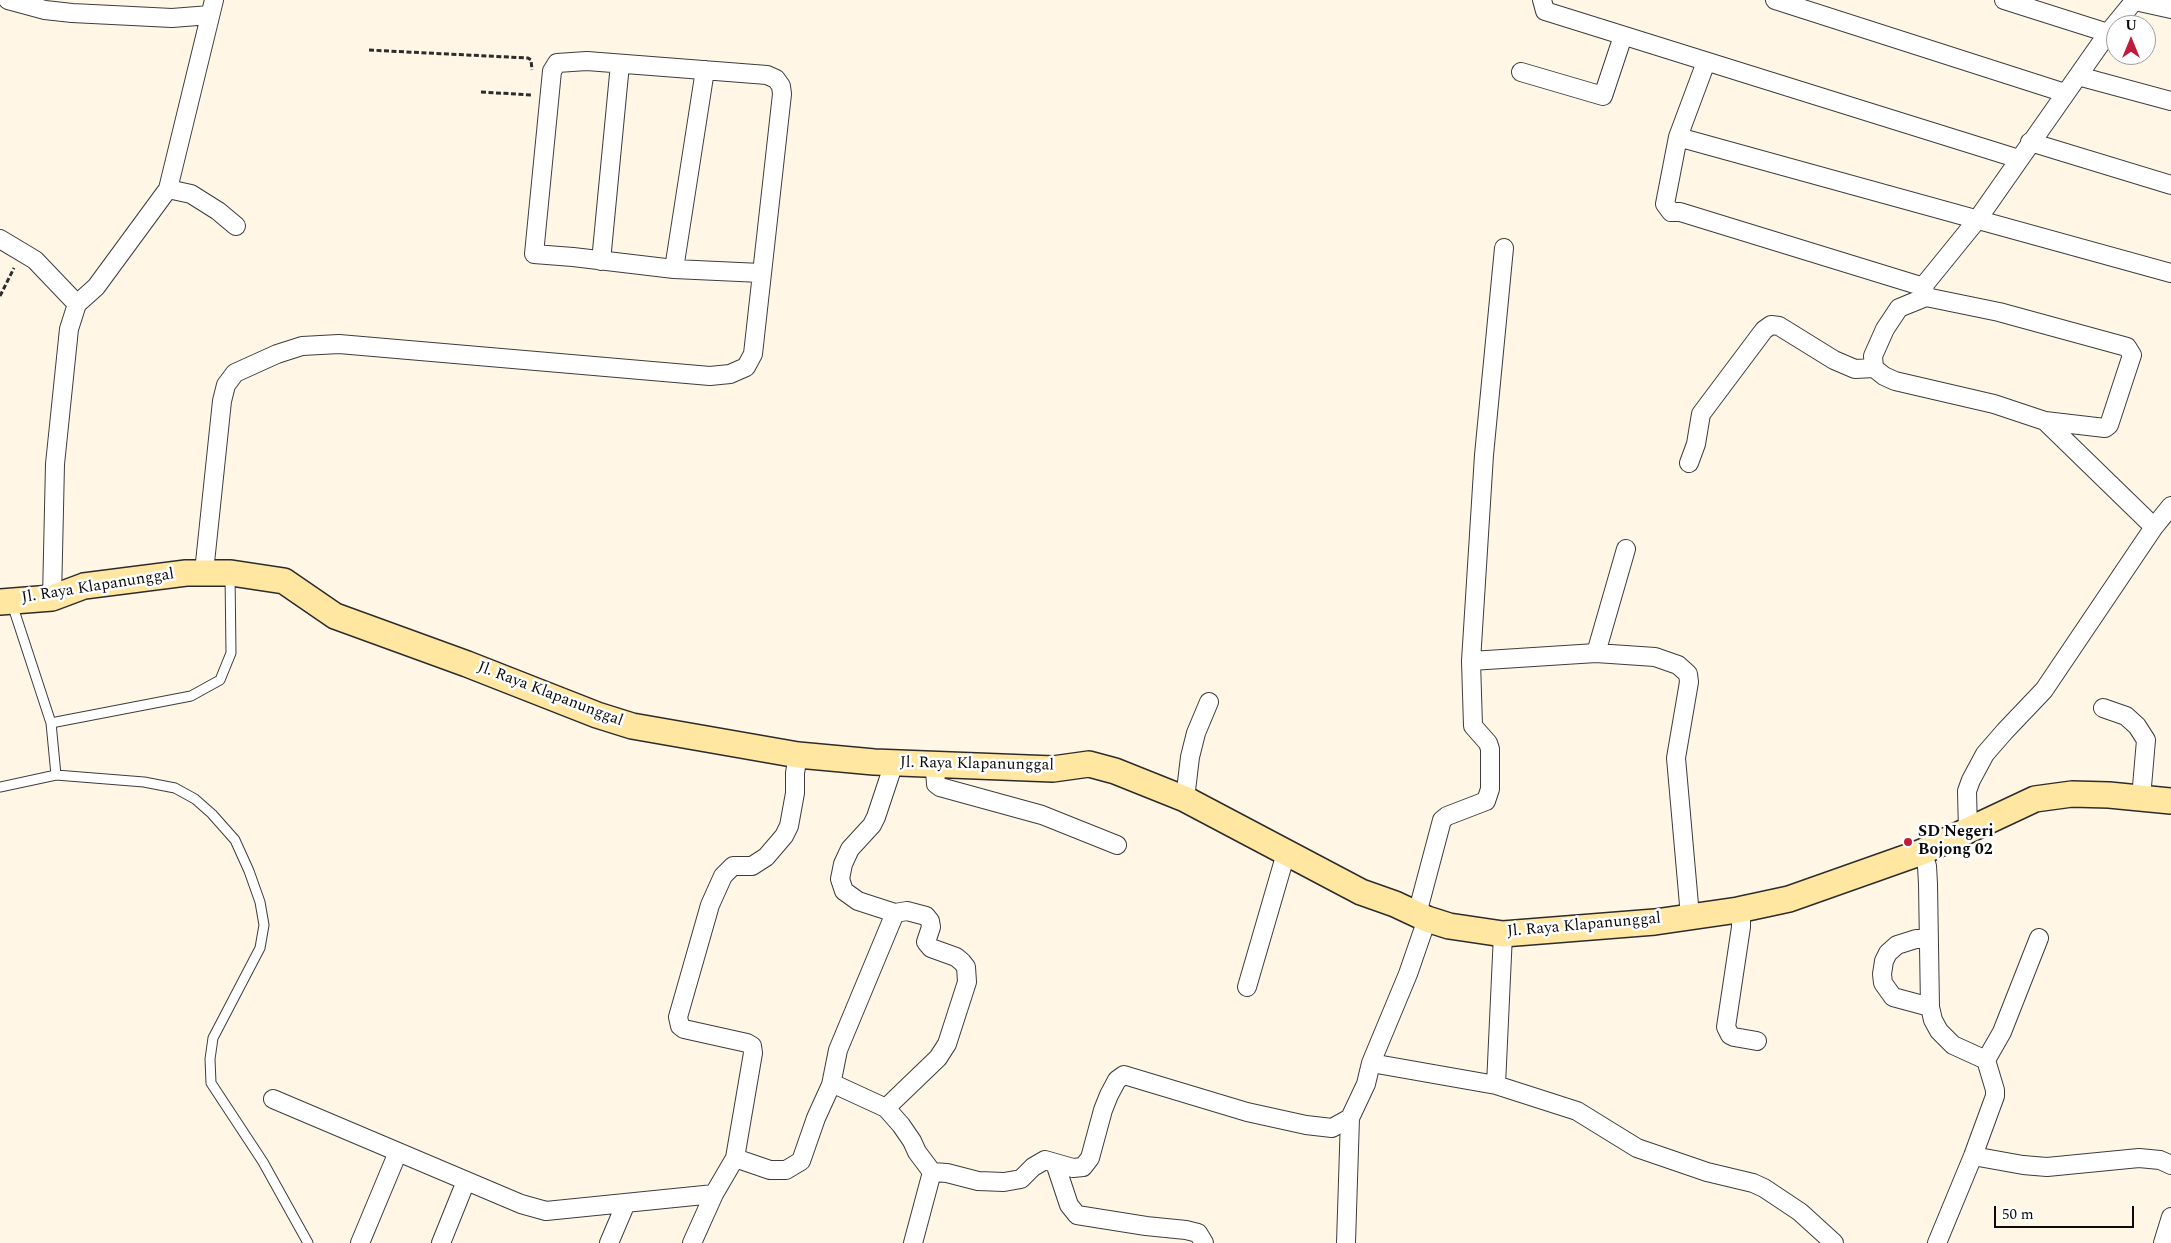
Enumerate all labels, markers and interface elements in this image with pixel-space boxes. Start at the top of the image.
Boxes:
north arrow [2106,15,2156,65]
text: U [2125,15,2137,36]
street label: Jl. Raya Klapanunggal [20,565,176,609]
street label: Jl. Raya Klapanunggal [475,658,625,732]
street label: Jl. Raya Klapanunggal [900,754,1054,776]
place label: SD Negeri Bojong 02 [1918,823,1994,861]
marker: SD Negeri Bojong 02 [1902,836,1914,848]
street label: Jl. Raya Klapanunggal [1506,910,1662,942]
scale bar [1996,1196,2136,1228]
text: 50 m [2002,1203,2034,1226]

